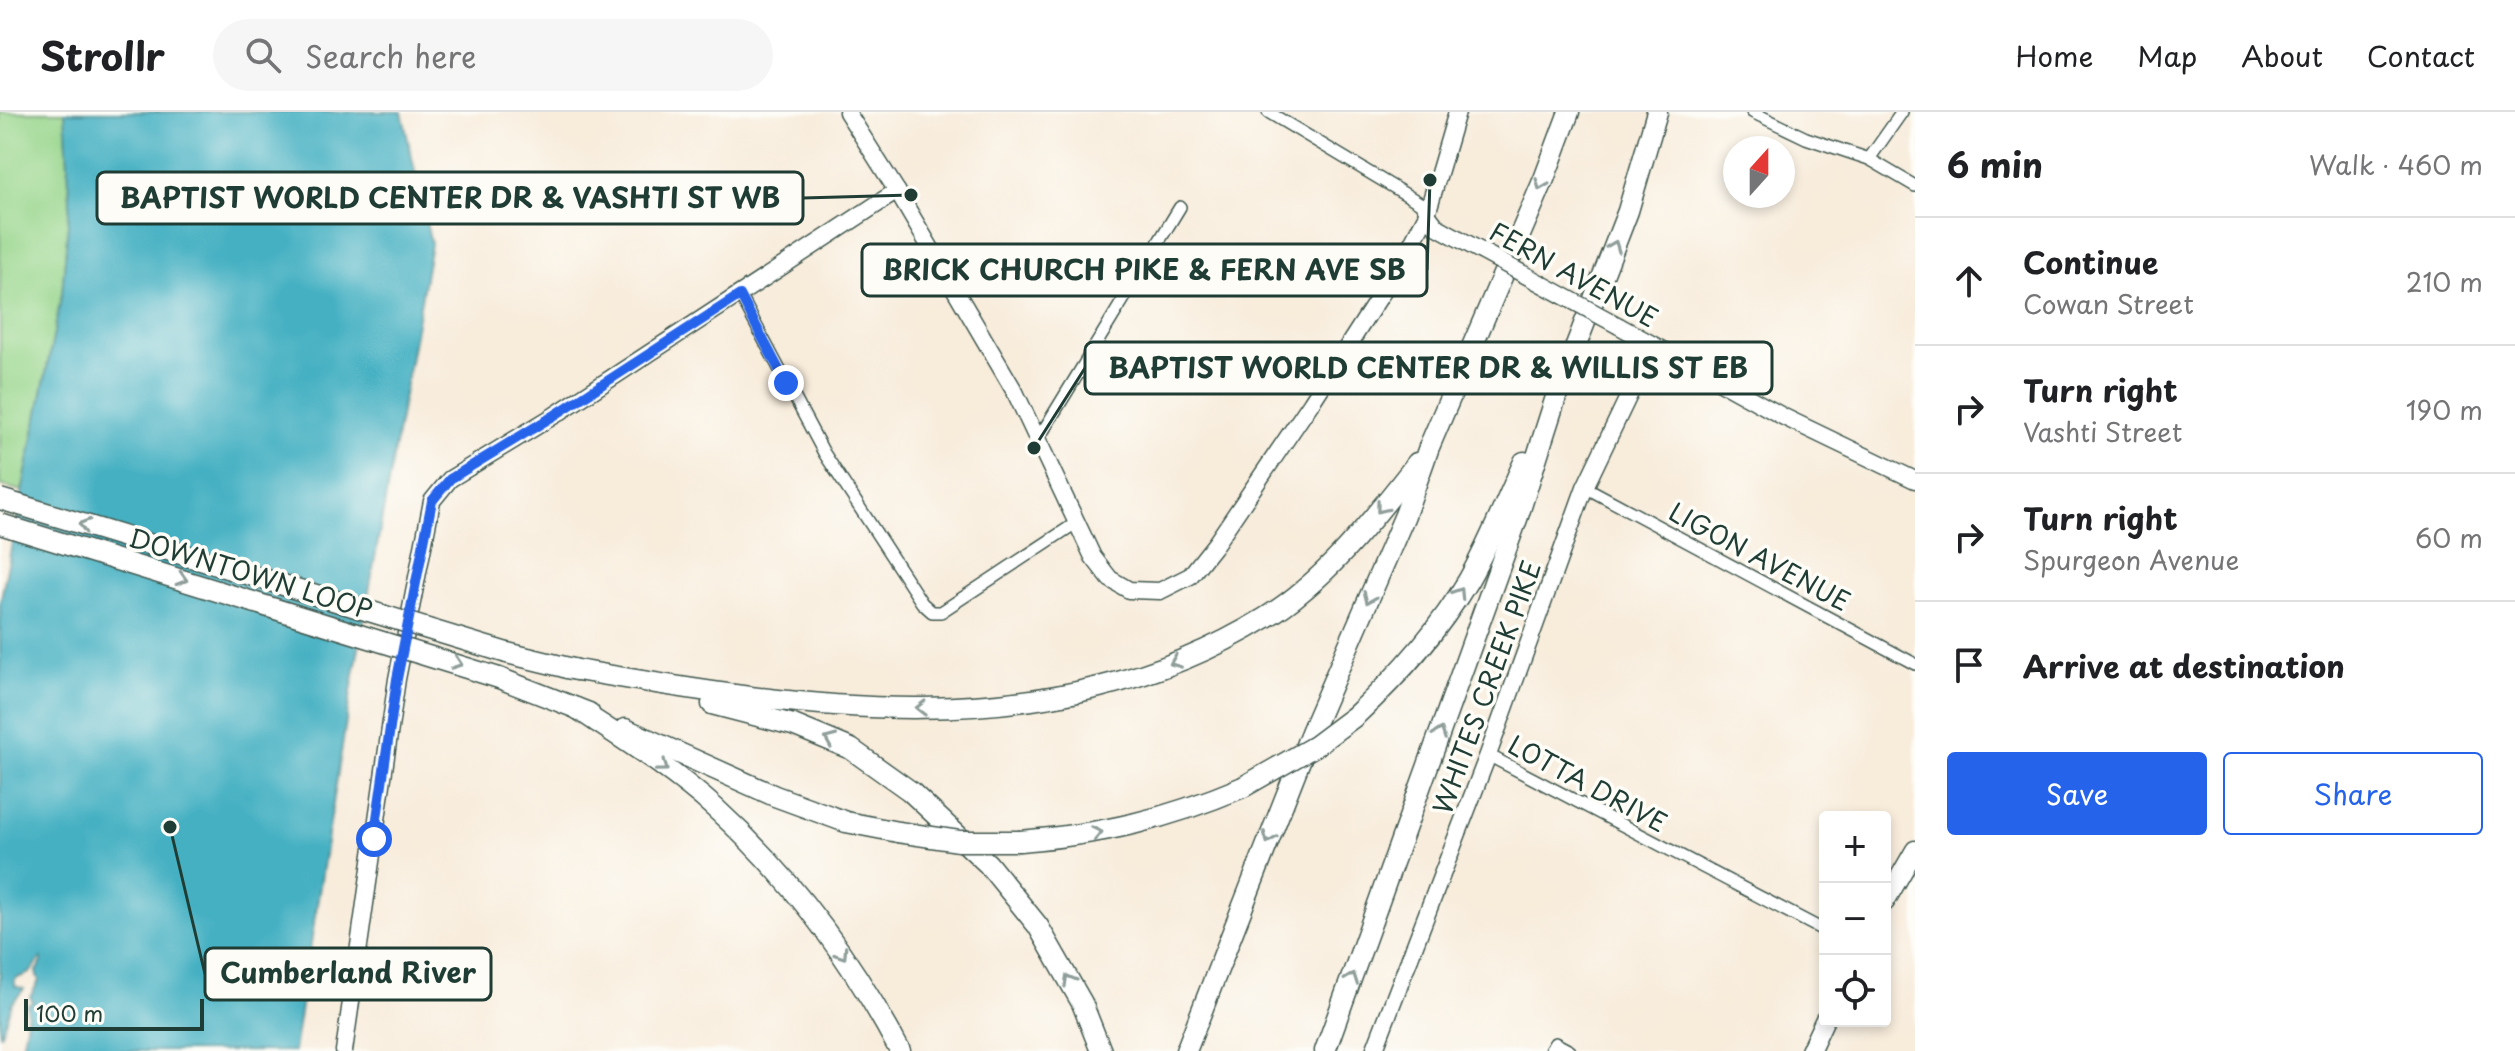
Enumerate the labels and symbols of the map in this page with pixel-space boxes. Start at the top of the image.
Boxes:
north arrow [1723,136,1795,208]
callout: BAPTIST WORLD CENTER DR & VASHTI ST WB [97,172,803,224]
text: BAPTIST WORLD CENTER DR & VASHTI ST WB [119,175,781,218]
one-way arrow [1534,177,1551,191]
street label: FERN AVENUE [1483,212,1665,336]
one-way arrow [1604,240,1621,254]
callout: BRICK CHURCH PIKE & FERN AVE SB [862,244,1427,296]
text: BRICK CHURCH PIKE & FERN AVE SB [882,247,1406,290]
callout: BAPTIST WORLD CENTER DR & WILLIS ST EB [1085,342,1772,394]
text: BAPTIST WORLD CENTER DR & WILLIS ST EB [1108,345,1748,388]
route end [768,365,804,401]
street label: LIGON AVENUE [1662,492,1858,620]
one-way arrow [1376,499,1390,514]
street label: DOWNTOWN LOOP [124,517,378,629]
one-way arrow [77,518,91,534]
street label: WHITES CREEK PIKE [1422,555,1550,819]
one-way arrow [174,570,188,586]
one-way arrow [1450,588,1465,602]
one-way arrow [1363,590,1379,604]
one-way arrow [1169,652,1183,669]
one-way arrow [449,654,463,670]
one-way arrow [914,699,927,717]
street label: LOTTA DRIVE [1502,725,1674,841]
one-way arrow [1430,727,1447,741]
one-way arrow [824,734,838,750]
one-way arrow [654,758,669,772]
route start [356,821,392,857]
one-way arrow [1090,825,1103,842]
one-way arrow [1262,830,1279,844]
one-way arrow [833,945,848,960]
callout: Cumberland River [205,948,491,1000]
text: Cumberland River [220,950,477,993]
one-way arrow [1342,971,1358,985]
one-way arrow [1063,974,1079,989]
scale bar [24,995,204,1031]

